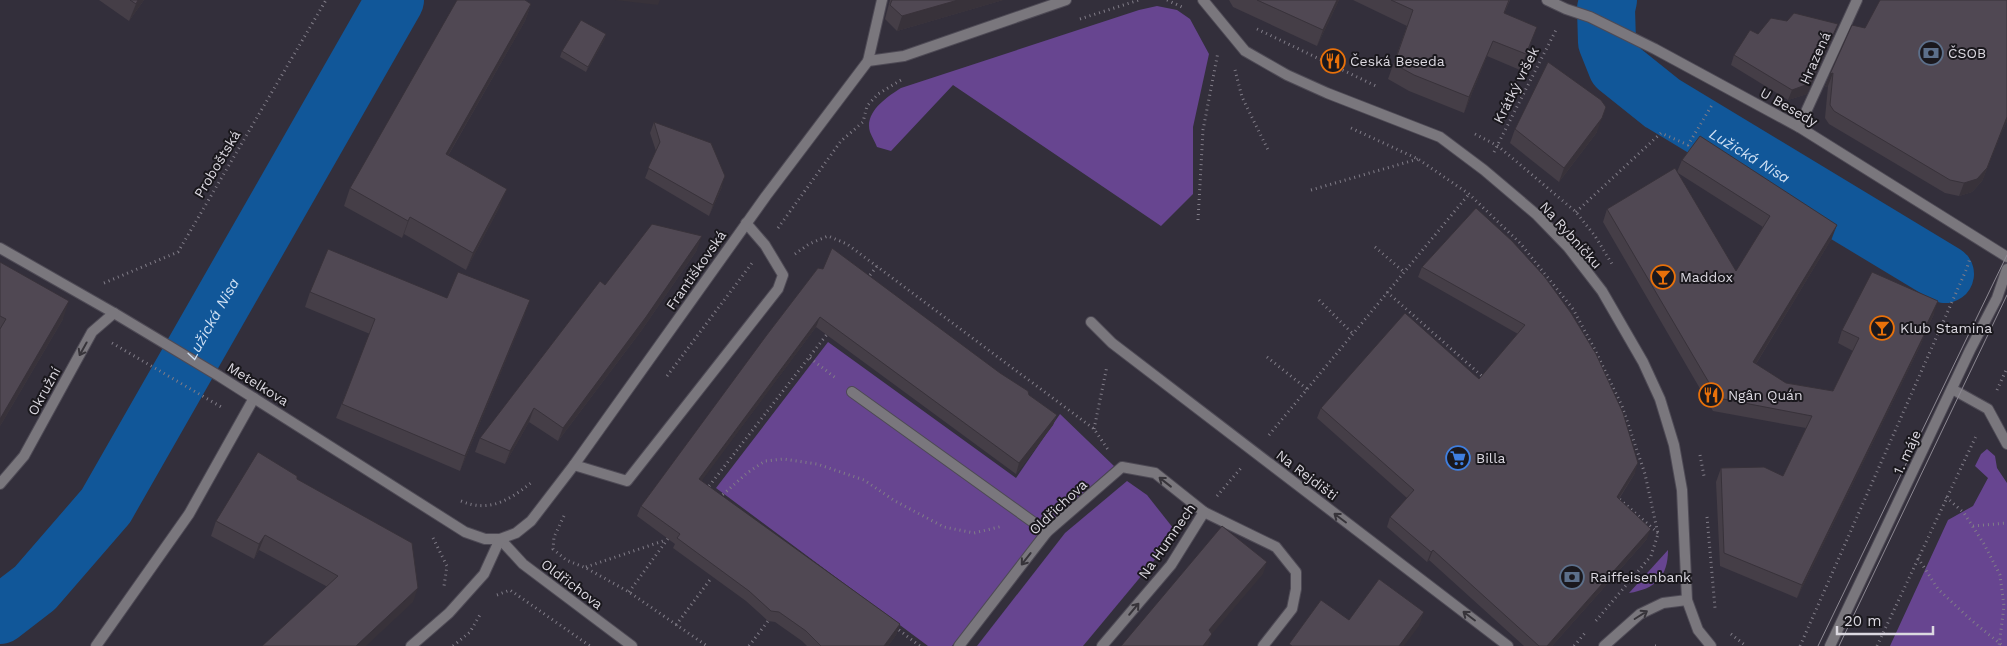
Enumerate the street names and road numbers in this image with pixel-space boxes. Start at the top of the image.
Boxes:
street label: Hrazená [1796,29,1834,87]
street label: Krátký vršek [1490,44,1542,126]
street label: U Besedy [1758,84,1821,130]
street label: Proboštská [191,127,243,201]
street label: Na Rybníčku [1537,198,1605,272]
street label: Františkovská [663,227,729,313]
street label: Metelkova [224,359,292,409]
street label: Okružní [24,364,64,418]
street label: 1. máje [1890,427,1924,477]
street label: Na Rejdišti [1273,447,1341,503]
street label: Oldřichova [1026,476,1090,538]
street label: Na Humnech [1135,500,1199,582]
street label: Oldřichova [538,556,606,612]

